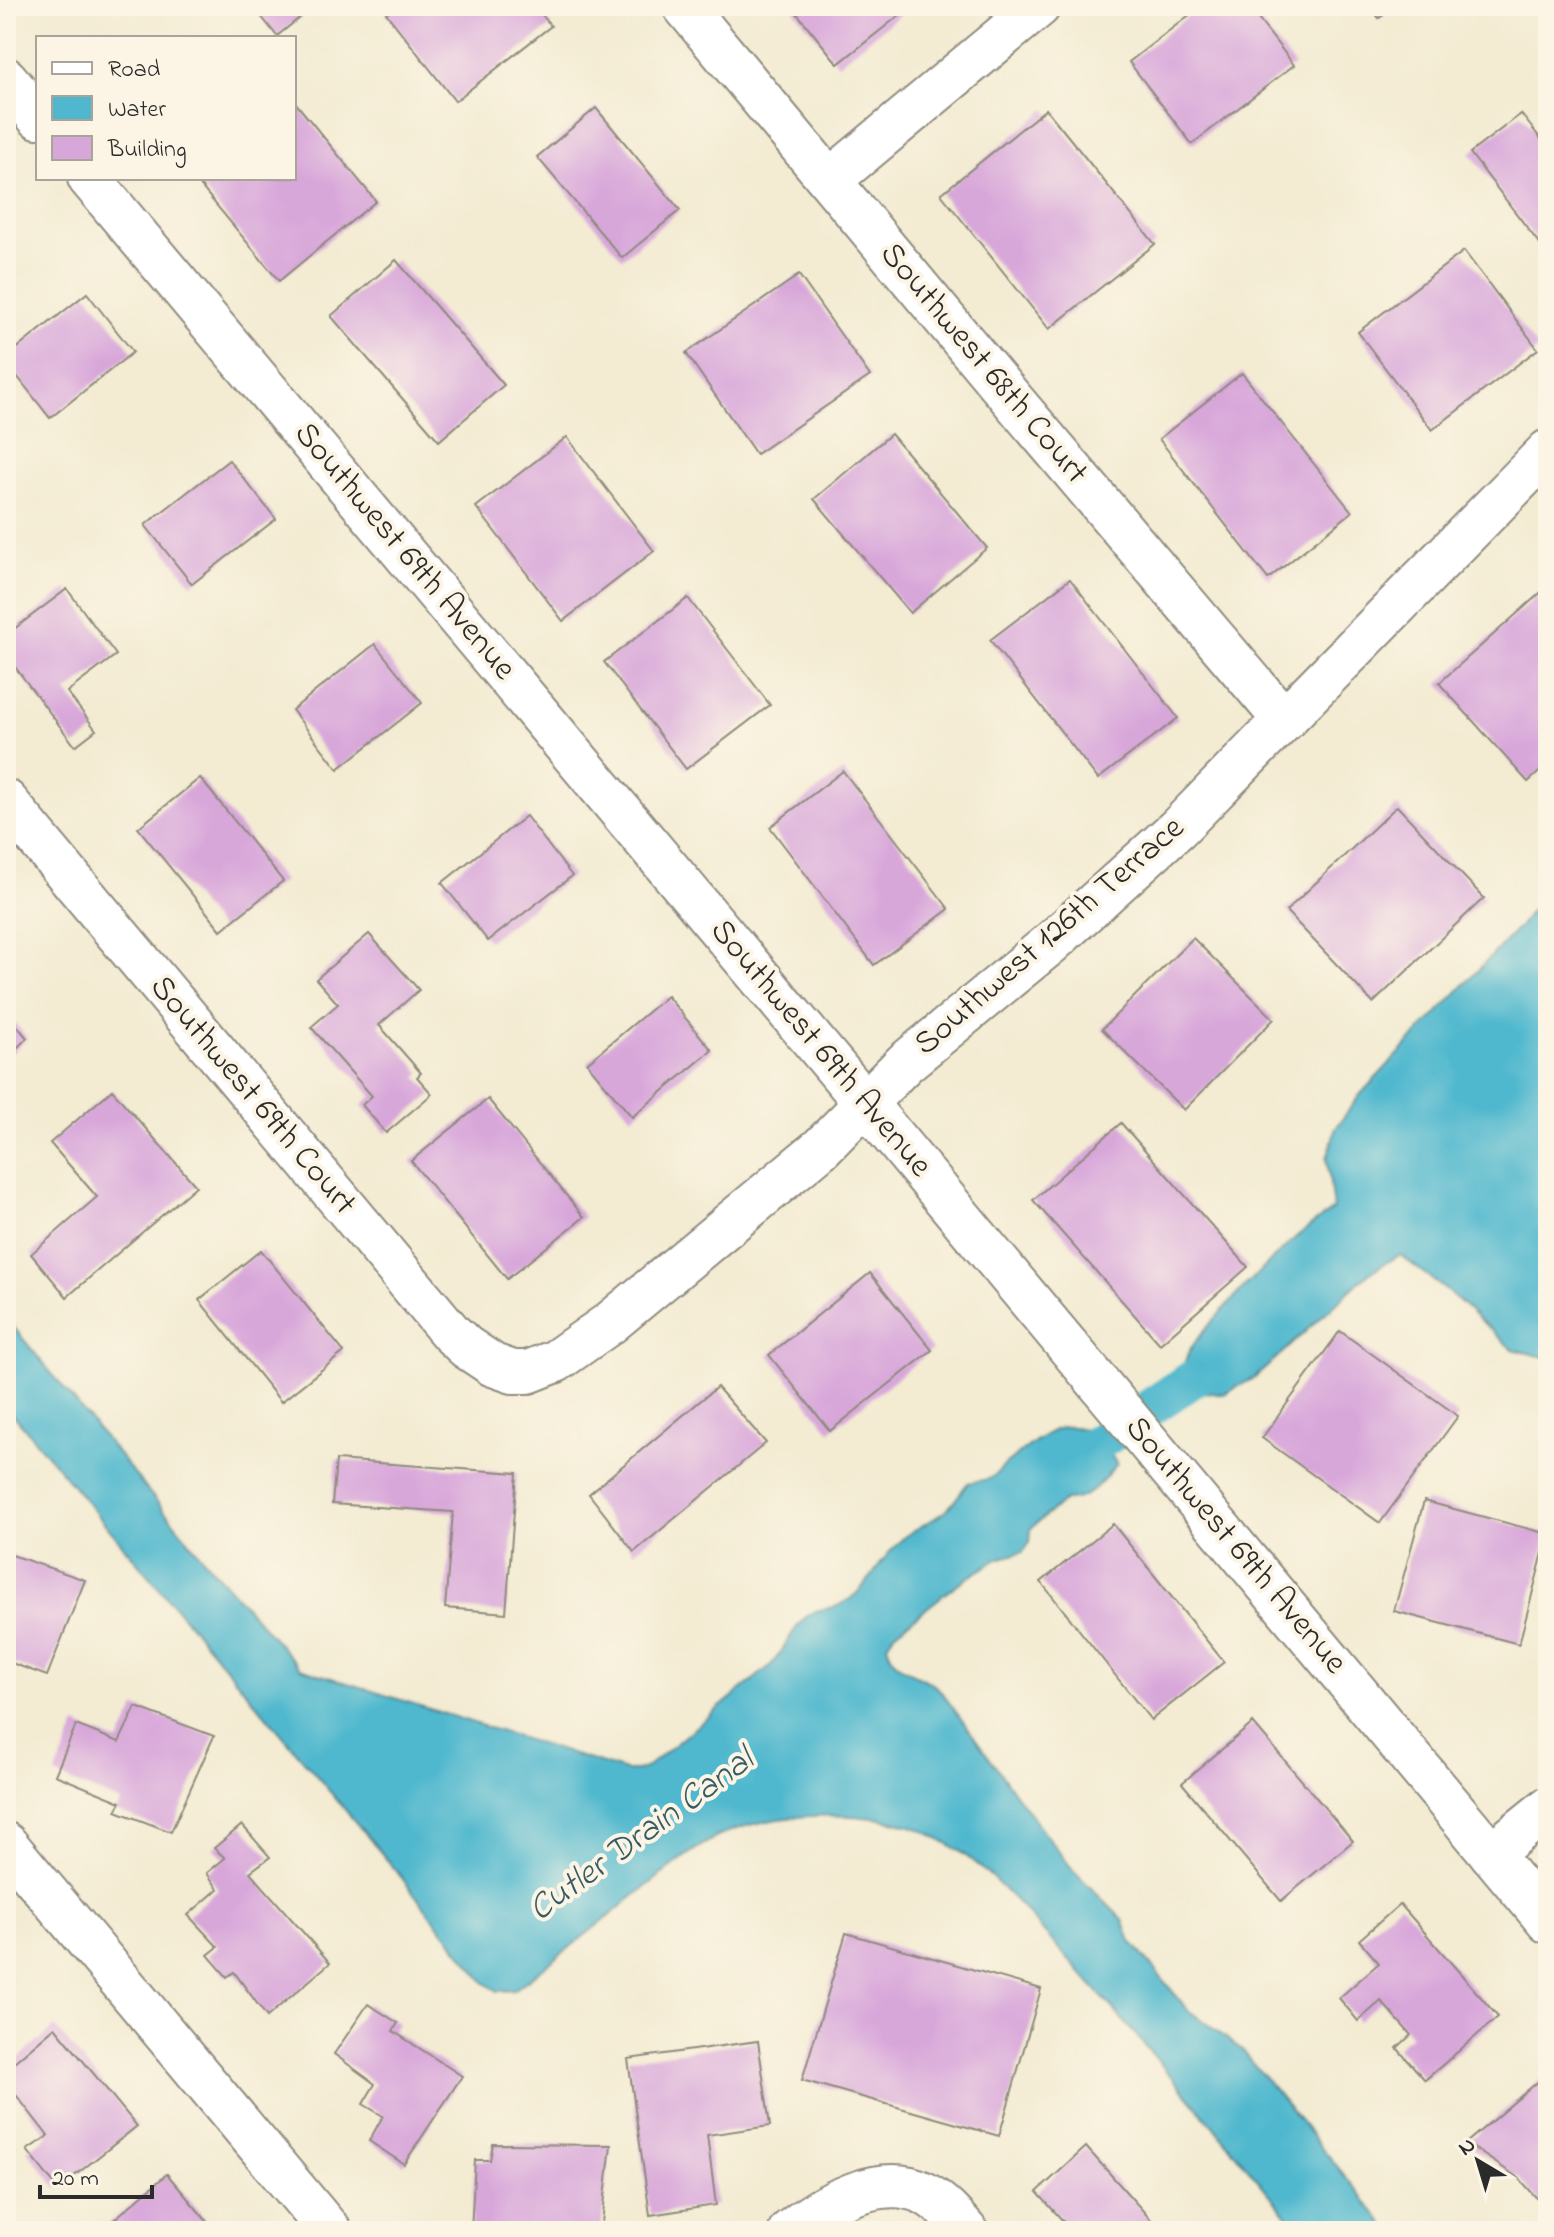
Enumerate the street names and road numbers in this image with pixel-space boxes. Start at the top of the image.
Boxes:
street label: Southwest 68th Court [867,232,1099,496]
street label: Southwest 69th Avenue [281,412,528,693]
street label: Southwest 126th Terrace [904,805,1197,1069]
street label: Southwest 69th Avenue [697,909,944,1190]
street label: Southwest 69th Court [136,965,368,1227]
street label: Southwest 69th Avenue [1112,1406,1359,1687]

